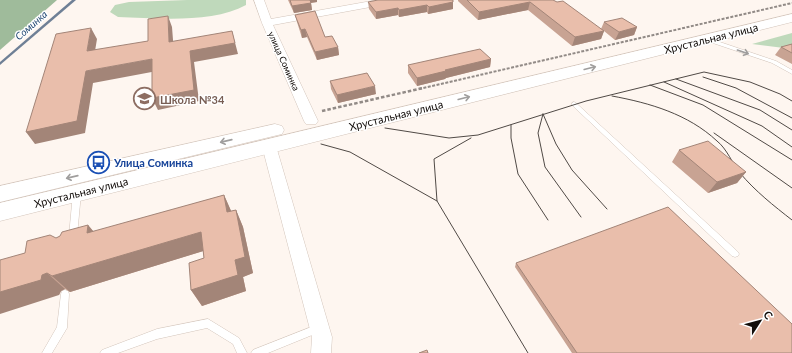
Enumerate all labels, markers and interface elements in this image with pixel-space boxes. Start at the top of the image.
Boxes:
water label: Соминка [13,8,49,42]
street label: Хрустальная улица [663,20,759,56]
street label: улица Соминка [266,30,302,92]
one-way arrow [737,48,749,56]
one-way arrow [583,63,596,71]
school or university icon: Школа №34 [132,86,158,112]
place label: Школа №34 [160,93,225,106]
one-way arrow [457,94,470,102]
street label: Хрустальная улица [348,97,444,133]
one-way arrow [220,138,233,146]
bus stop icon: Улица Соминка [85,149,111,175]
place label: Улица Соминка [113,156,193,169]
street label: Хрустальная улица [33,174,129,210]
one-way arrow [66,174,79,182]
north arrow [740,301,780,341]
text: С [761,308,776,322]

